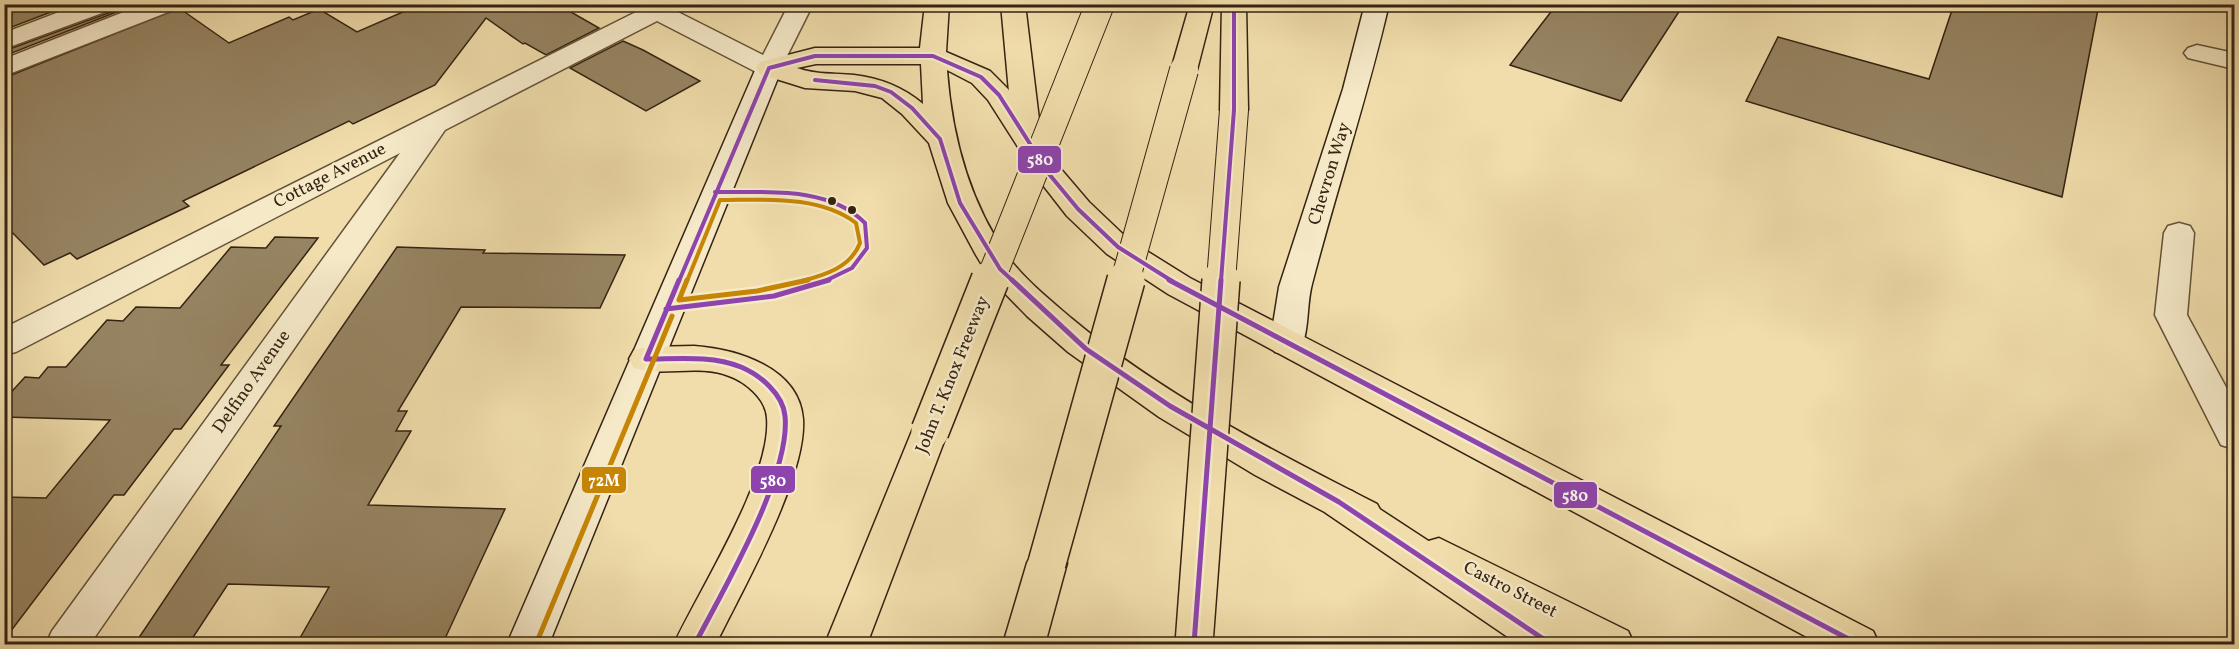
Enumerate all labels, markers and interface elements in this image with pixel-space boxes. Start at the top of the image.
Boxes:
street label: Chevron Way [1303,119,1358,228]
street label: Cottage Avenue [270,137,390,215]
line badge: 580 [1017,145,1062,174]
text: 580 [1027,150,1053,172]
unlabelled marker [826,195,838,207]
unlabelled marker [846,204,858,216]
street label: John T. Knox Freeway [910,292,996,458]
street label: Delfino Avenue [207,325,297,439]
line badge: 580 [750,465,796,494]
line badge: 72M [581,466,627,494]
text: 72M [588,471,620,493]
text: 580 [760,471,786,493]
line badge: 580 [1553,481,1598,509]
text: 580 [1562,486,1588,508]
street label: Castro Street [1459,556,1561,624]

